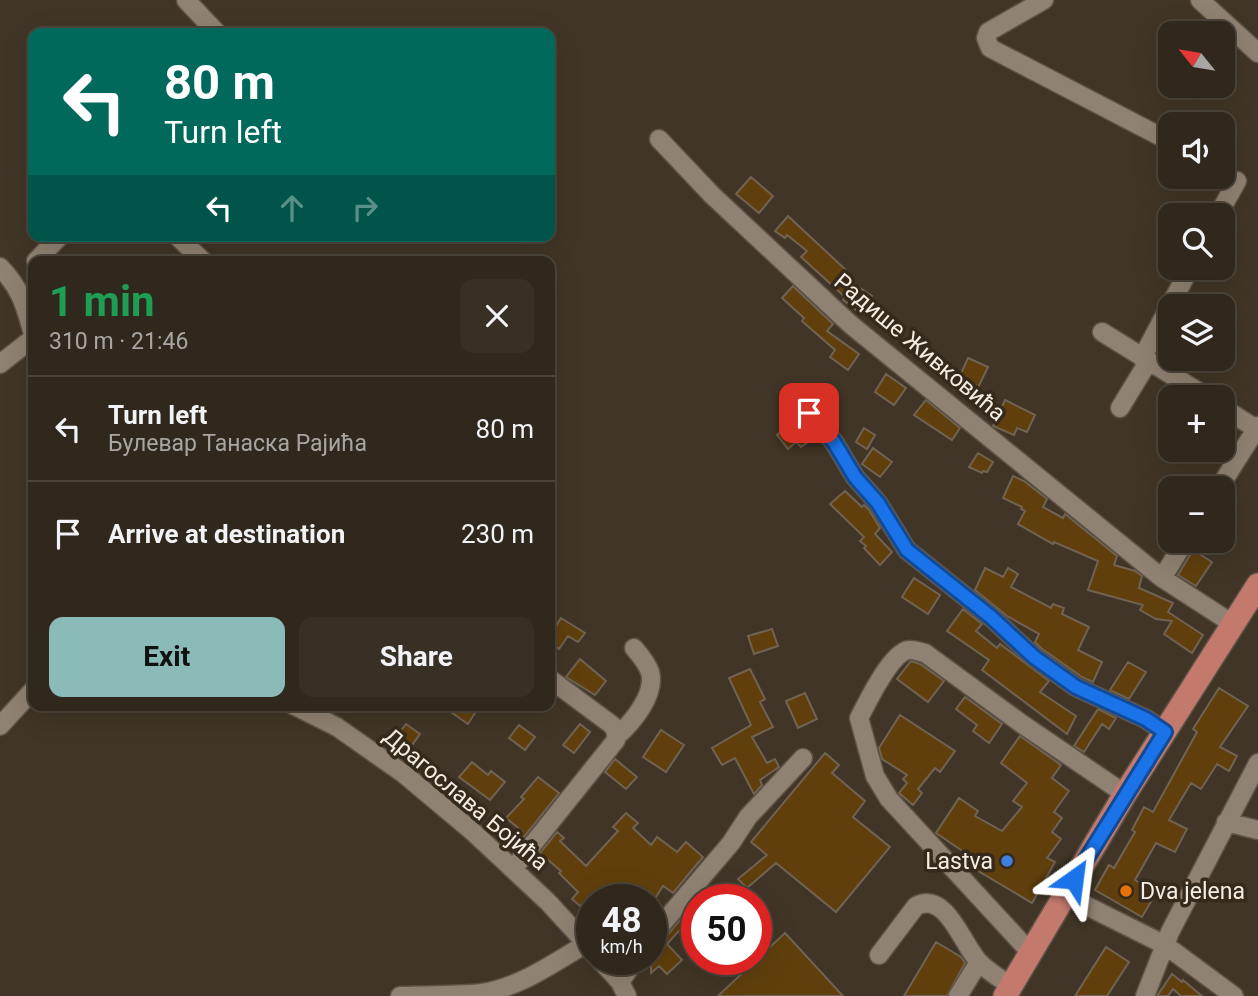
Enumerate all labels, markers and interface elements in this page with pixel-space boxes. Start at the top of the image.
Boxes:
north arrow [1158,21,1236,98]
map controls [1158,21,1235,553]
text: 80 m [164,54,275,111]
icon: left [49,56,140,147]
button: sound [1158,112,1235,189]
text: Turn left [164,113,282,151]
icon: left [200,189,238,227]
icon: ahead [273,189,311,227]
icon: right [346,189,384,227]
button: search [1158,203,1235,280]
street label: Радише Живковића [829,268,1011,427]
text: 1 min [49,277,155,326]
button: close [460,279,534,353]
button: layers [1158,294,1235,371]
text: 310 m · 21:46 [49,328,188,355]
pin [779,383,839,443]
button: + [1158,385,1235,462]
icon: arrive [790,394,828,432]
text: Turn left [108,400,207,430]
icon: left [49,410,87,448]
text: 80 m [476,414,534,444]
text: Булевар Танаска Рајића [108,430,367,457]
button: − [1158,476,1235,553]
icon: arrive [49,515,87,553]
text: Arrive at destination [108,519,345,549]
text: 230 m [461,519,534,549]
button: Exit [49,617,285,697]
button: Share [299,617,534,697]
street label: Драгослава Бојића [378,723,553,876]
position arrow [1037,842,1111,916]
place label: Lastva [925,848,993,875]
marker: Lastva [999,853,1015,869]
place label: Dva jelena [1140,878,1245,905]
marker: Dva jelena [1118,883,1134,899]
speed limit sign: 50 [681,884,772,975]
text: 48 [601,900,642,941]
text: km/h [600,936,643,957]

